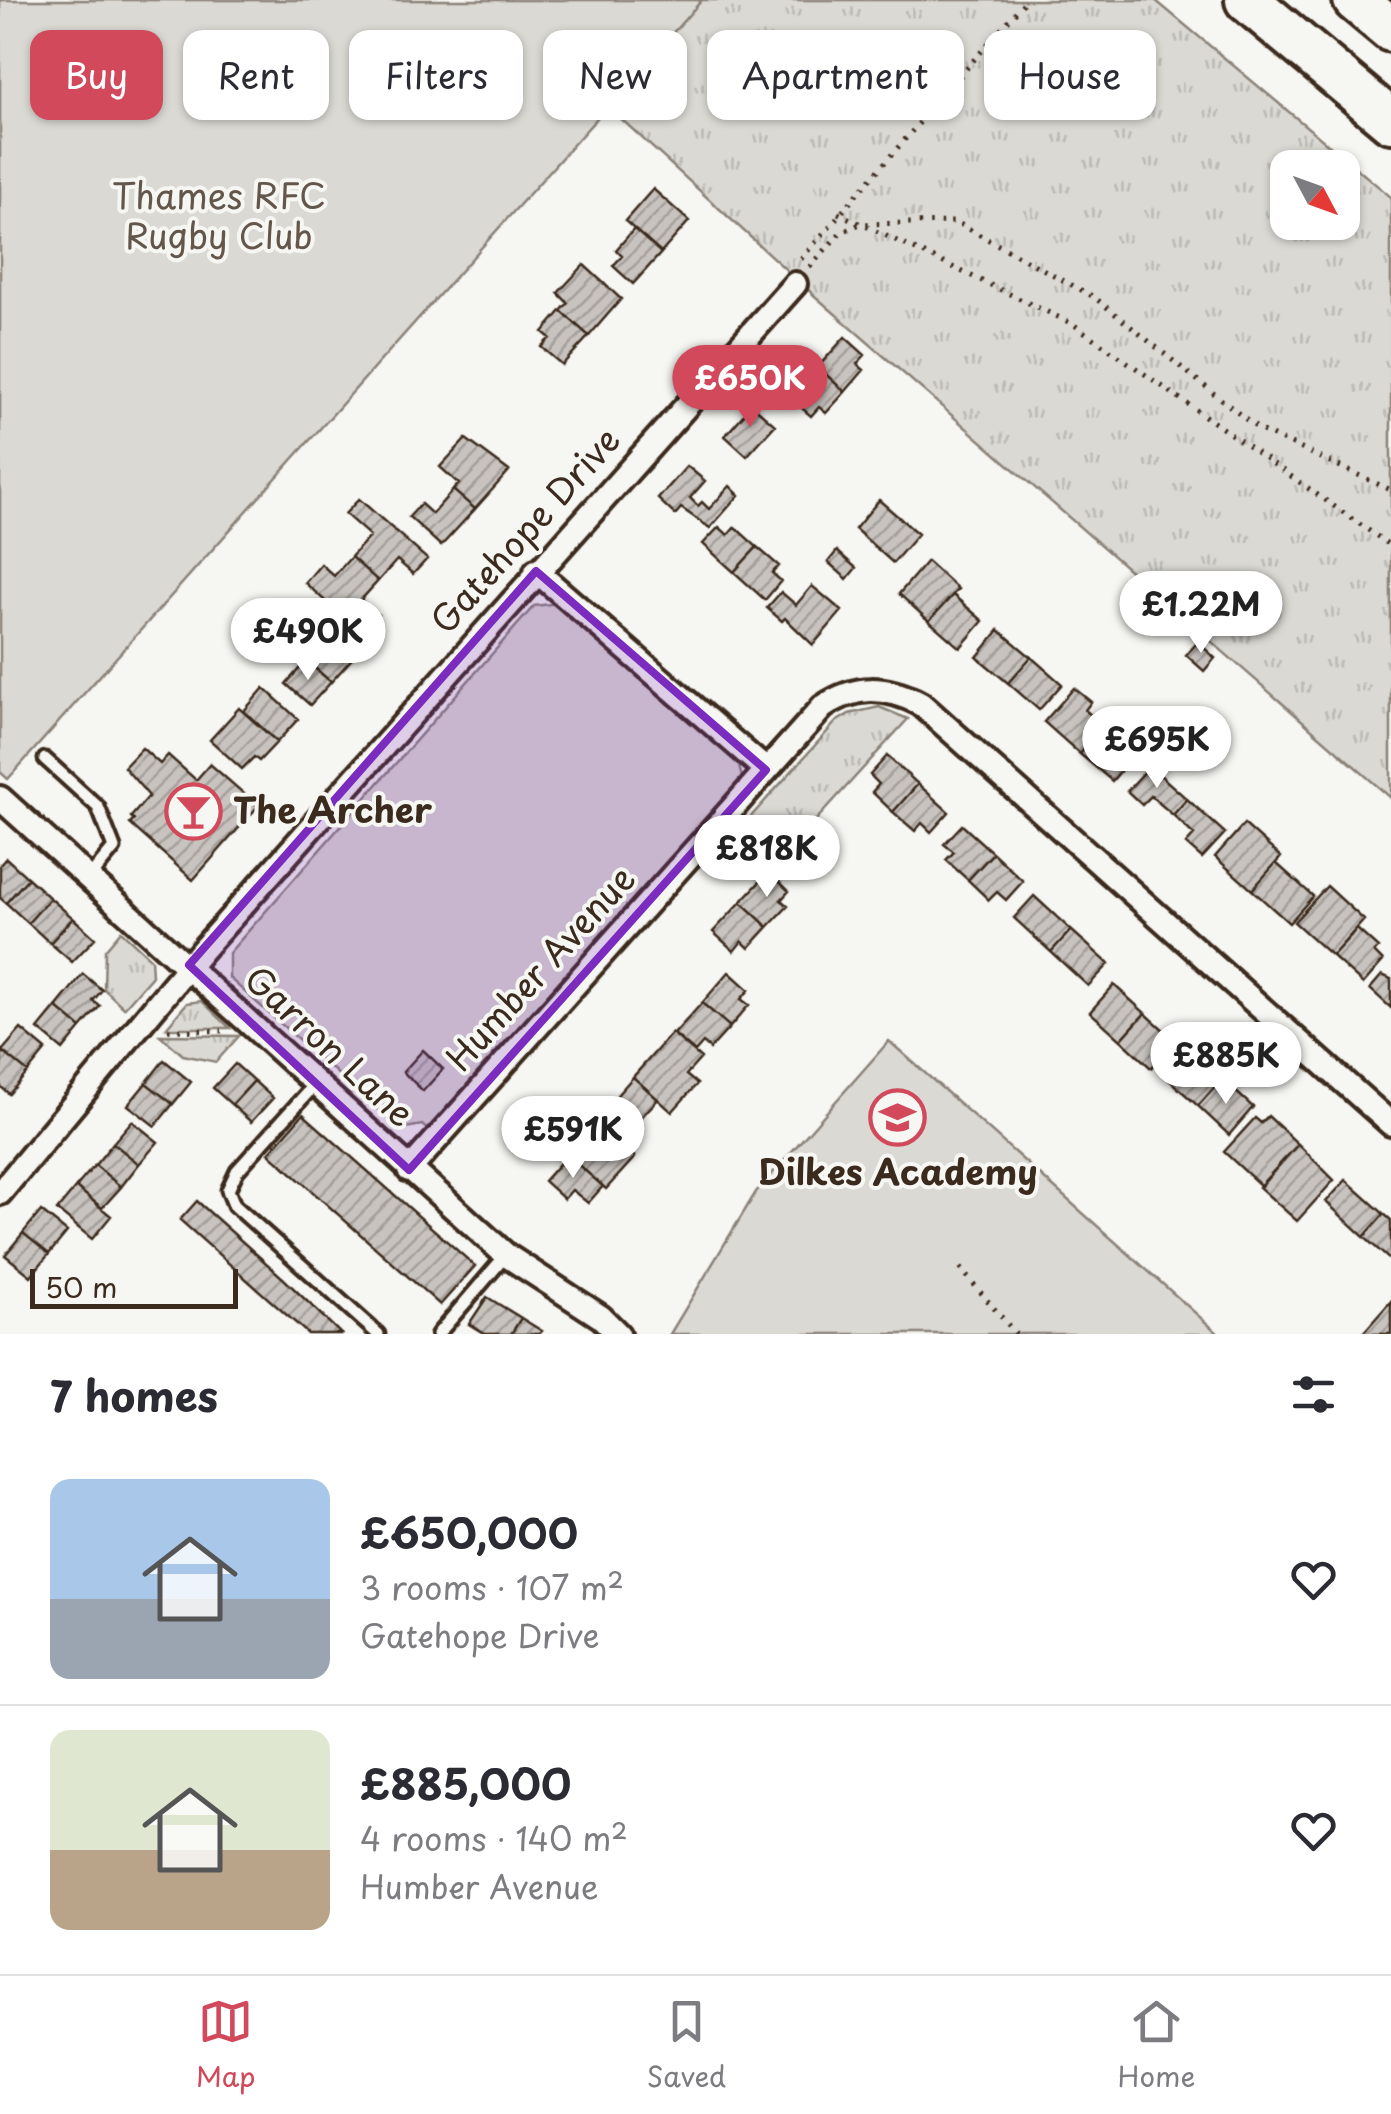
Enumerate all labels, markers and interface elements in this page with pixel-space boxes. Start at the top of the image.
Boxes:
chip: Buy [30,30,163,120]
chip: Rent [183,30,329,120]
chip: Filters [349,30,523,120]
chip: New [543,30,687,120]
chip: Apartment [707,30,964,120]
chip: House [984,30,1156,120]
north arrow [1270,150,1360,240]
map controls [1270,150,1360,240]
park label: Thames RFC Rugby Club [112,168,326,261]
pin: £650K [680,345,820,430]
text: £650K [694,353,806,401]
street label: Gatehope Drive [417,414,631,644]
pin: £1.22M [1120,571,1282,656]
text: £1.22M [1141,579,1261,627]
pin: £490K [238,598,378,683]
text: £490K [253,606,363,654]
pin: £695K [1087,706,1227,791]
text: £695K [1104,714,1210,762]
bar icon: The Archer [164,781,224,841]
place label: The Archer [233,782,432,835]
pin: £818K [697,815,837,900]
text: £818K [716,823,818,871]
street label: Humber Avenue [432,853,646,1082]
street label: Garron Lane [234,952,428,1138]
pin: £885K [1156,1022,1296,1107]
text: £885K [1172,1030,1280,1078]
school or university icon: Dilkes Academy [868,1087,928,1147]
pin: £591K [503,1096,643,1181]
text: £591K [523,1104,623,1152]
place label: Dilkes Academy [758,1144,1038,1197]
scale bar [30,1264,238,1308]
text: 50 m [45,1265,118,1308]
text: 7 homes [50,1363,218,1426]
icon: filters [1286,1367,1341,1422]
text: £650,000 [360,1500,578,1563]
icon: home [130,1519,250,1639]
icon: heart [1286,1552,1341,1607]
text: 3 rooms · 107 m² [360,1563,624,1611]
text: Gatehope Drive [360,1611,599,1659]
text: £885,000 [360,1751,571,1814]
icon: home [130,1770,250,1890]
icon: heart [1286,1803,1341,1858]
text: 4 rooms · 140 m² [360,1814,628,1862]
text: Humber Avenue [360,1862,599,1910]
tab: Map [196,1994,255,2097]
tab: Saved [647,1994,726,2097]
tab: Home [1117,1994,1195,2097]

